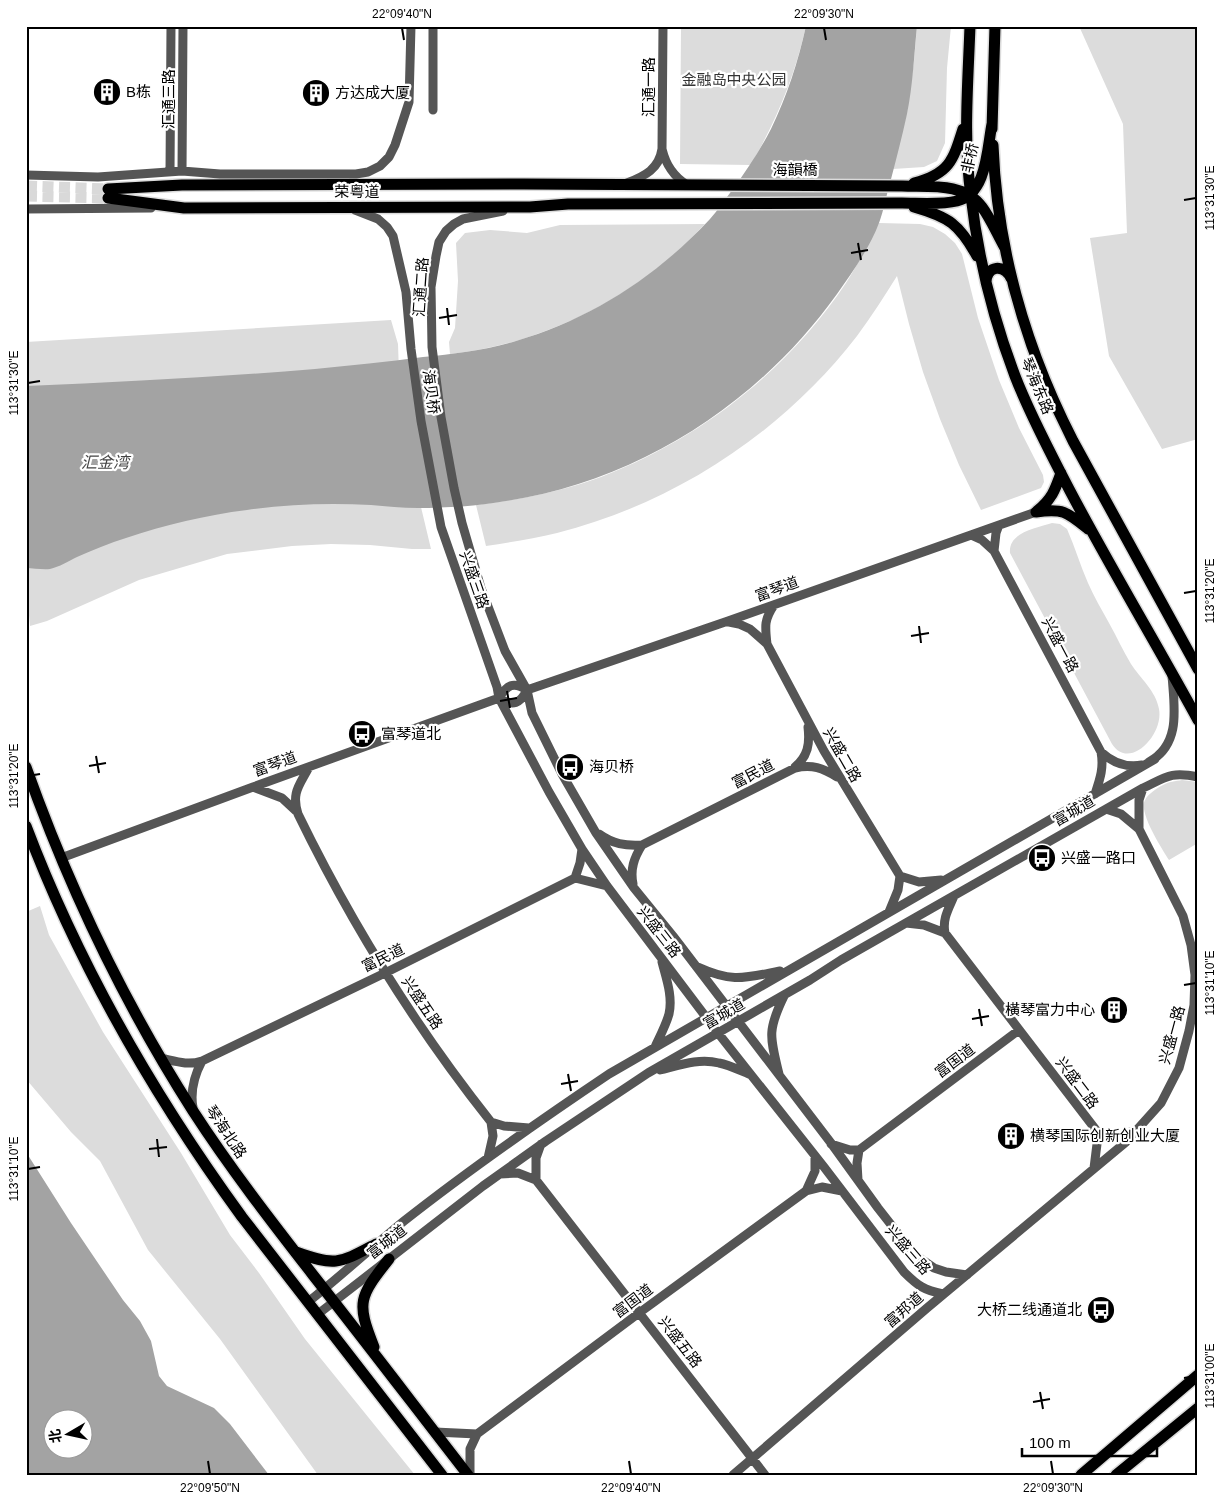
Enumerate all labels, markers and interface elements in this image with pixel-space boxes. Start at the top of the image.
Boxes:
text: 22°09'40"N [372,7,432,21]
text: 22°09'30"N [794,7,854,21]
street label: 汇通一路 [640,57,657,117]
street label: 汇通三路 [160,69,177,129]
park label: 金融岛中央公园 [681,71,787,88]
building icon: B栋 [92,77,122,107]
building icon: 方达成大厦 [301,78,331,108]
place label: B栋 [126,83,151,100]
place label: 方达成大厦 [335,84,410,101]
street label: 非桥 [958,141,981,174]
street label: 海韻橋 [772,161,818,178]
text: 113°31'30"E [1203,165,1217,231]
street label: 荣粤道 [334,183,380,200]
street label: 汇通二路 [410,256,431,317]
text: 113°31'30"E [7,350,21,416]
street label: 琴海东路 [1018,355,1057,417]
street label: 海贝桥 [420,368,443,415]
water label: 汇金湾 [81,454,132,471]
street label: 兴盛三路 [457,549,492,611]
text: 113°31'20"E [1203,558,1217,624]
street label: 富琴道 [753,573,801,604]
street label: 兴盛一路 [1039,614,1082,675]
bus stop icon: 富琴道北 [347,719,377,749]
place label: 富琴道北 [381,725,441,742]
street label: 兴盛二路 [820,725,865,785]
text: 113°31'20"E [7,743,21,809]
street label: 富琴道 [251,748,299,779]
bus stop icon: 海贝桥 [555,752,585,782]
street label: 富民道 [729,756,777,791]
place label: 海贝桥 [589,758,634,775]
street label: 富城道 [1050,792,1097,829]
bus stop icon: 兴盛一路口 [1027,843,1057,873]
place label: 兴盛一路口 [1061,849,1136,866]
street label: 兴盛三路 [634,903,685,961]
street label: 富民道 [359,940,407,975]
text: 113°31'10"E [1203,950,1217,1016]
street label: 兴盛五路 [399,973,446,1032]
street label: 富城道 [700,995,747,1032]
building icon: 橫琴富力中心 [1099,995,1129,1025]
place label: 橫琴富力中心 [1005,1001,1095,1018]
street label: 兴盛一路 [1156,1004,1187,1066]
street label: 富国道 [932,1040,978,1081]
street label: 兴盛二路 [1053,1054,1102,1112]
street label: 琴海北路 [203,1102,250,1161]
building icon: 横琴国际创新创业大厦 [996,1121,1026,1151]
place label: 横琴国际创新创业大厦 [1030,1127,1180,1144]
text: 113°31'10"E [7,1136,21,1202]
street label: 富城道 [364,1221,410,1262]
street label: 兴盛三路 [882,1221,934,1278]
street label: 富国道 [610,1280,656,1321]
street label: 富邦道 [881,1288,926,1331]
bus stop icon: 大桥二线通道北 [1086,1295,1116,1325]
place label: 大桥二线通道北 [977,1301,1082,1318]
street label: 兴盛五路 [655,1313,706,1371]
text: 113°31'00"E [1203,1343,1217,1409]
north arrow [42,1408,92,1458]
scale bar [1022,1426,1156,1458]
text: 北 [46,1428,64,1444]
text: 100 m [1029,1434,1071,1451]
text: 22°09'50"N [180,1481,240,1495]
text: 22°09'40"N [601,1481,661,1495]
text: 22°09'30"N [1023,1481,1083,1495]

